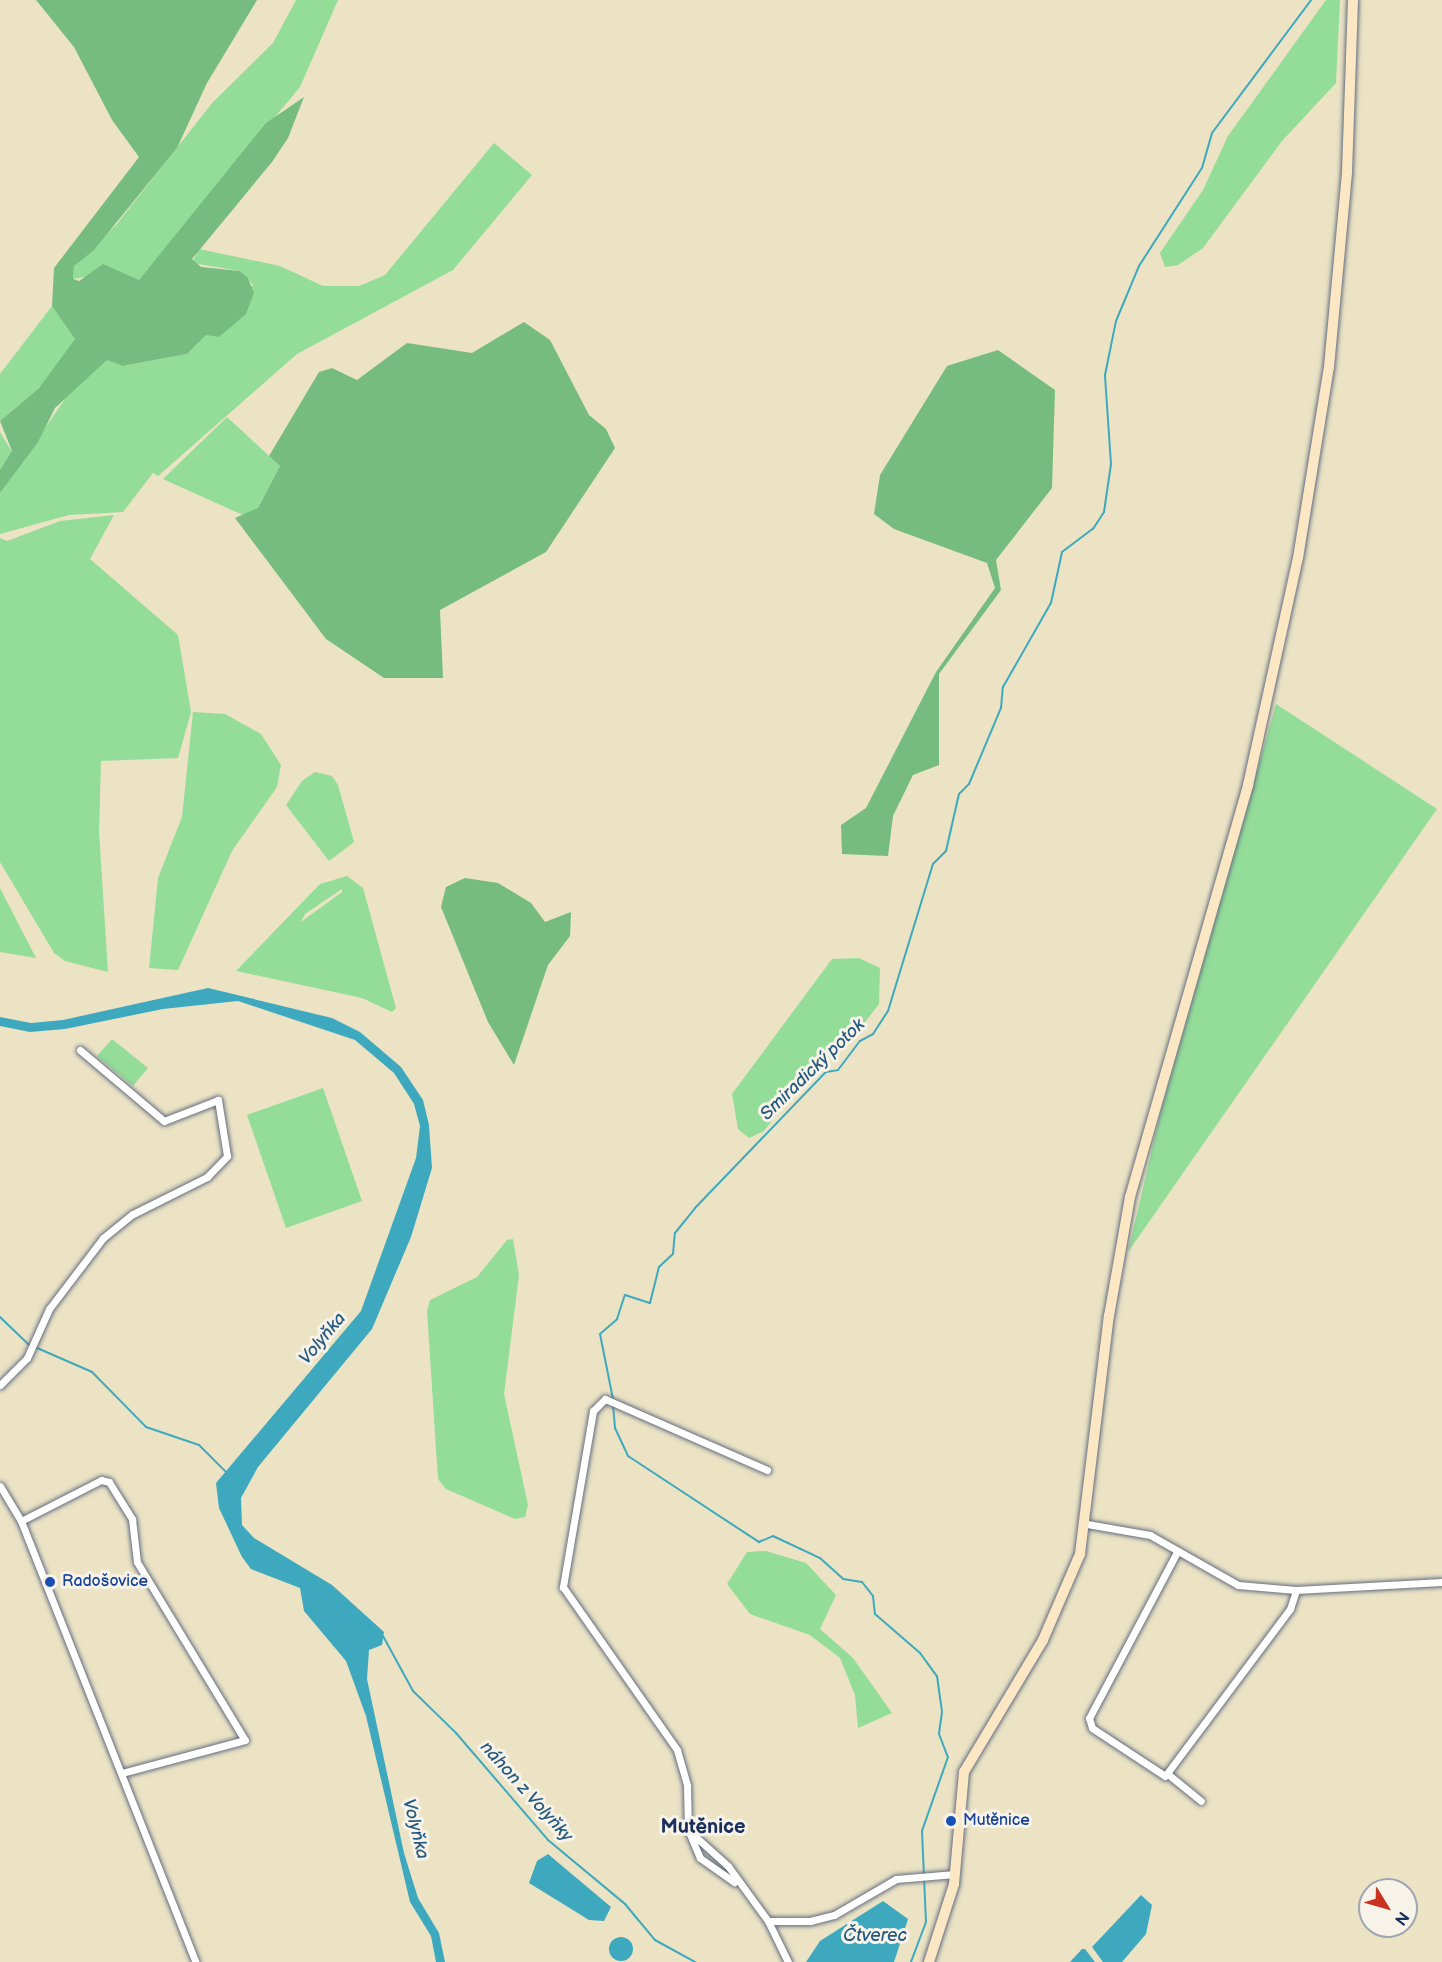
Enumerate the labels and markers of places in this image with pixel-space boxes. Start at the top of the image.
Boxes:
place label: Radošovice [62,1572,148,1592]
marker: Radošovice [43,1575,57,1589]
place label: Mutěnice [963,1811,1030,1831]
marker: Mutěnice [944,1814,958,1828]

